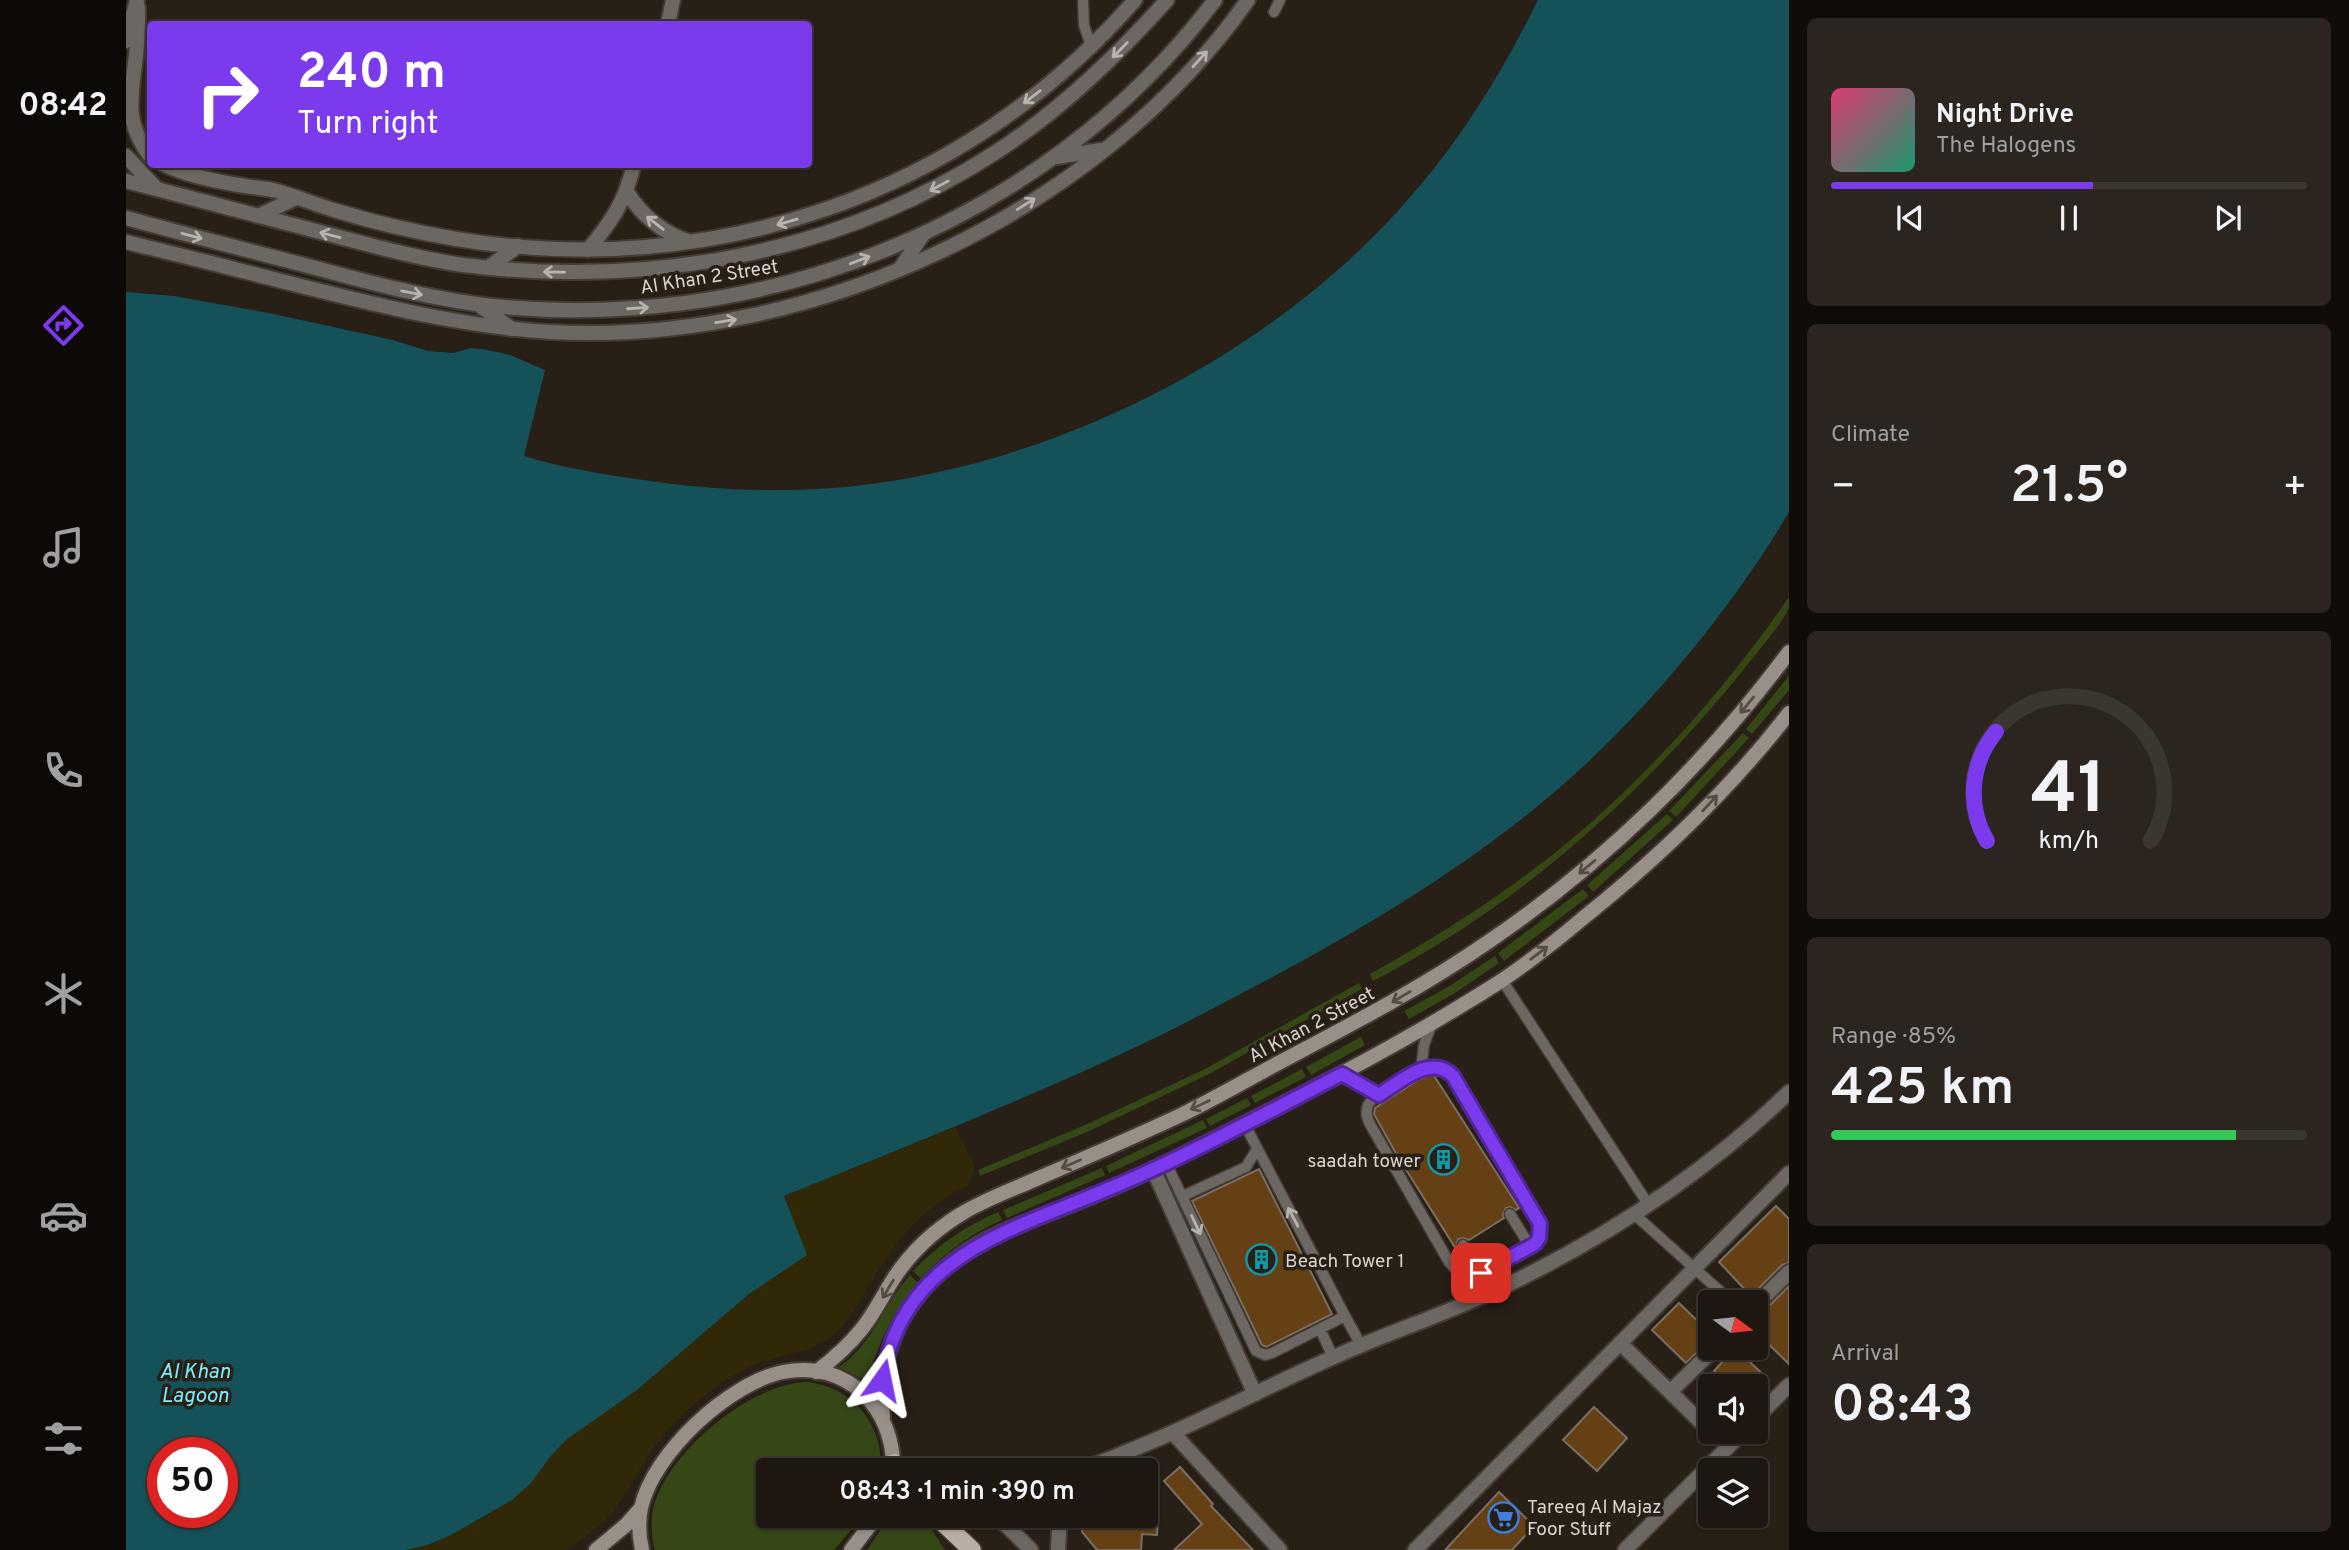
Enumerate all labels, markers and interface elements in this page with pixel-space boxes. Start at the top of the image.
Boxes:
one-way arrow [1112,41,1129,58]
text: 240 m [297,44,446,106]
icon: right [182,49,273,140]
one-way arrow [1192,50,1208,68]
text: 08:42 [18,87,108,127]
one-way arrow [1023,90,1042,105]
text: Night Drive [1936,99,2074,132]
text: Turn right [297,105,439,145]
text: The Halogens [1936,132,2076,161]
one-way arrow [929,179,950,193]
one-way arrow [1015,197,1035,211]
icon: previous [1891,199,1929,237]
icon: pause [2050,199,2088,237]
icon: next [2209,199,2247,237]
one-way arrow [647,216,665,231]
one-way arrow [776,216,798,229]
one-way arrow [319,227,341,240]
one-way arrow [180,230,203,243]
one-way arrow [849,253,871,265]
street label: Al Khan 2 Street [639,255,780,301]
one-way arrow [543,265,566,279]
one-way arrow [400,286,423,300]
icon: directions [39,301,88,350]
one-way arrow [627,301,650,314]
one-way arrow [715,314,737,327]
text: Climate [1831,421,1910,450]
text: 21.5° [2010,455,2128,521]
text: − [1831,464,1856,513]
text: + [2282,464,2307,513]
icon: music [39,523,88,572]
one-way arrow [1739,696,1755,714]
icon: phone [39,746,88,795]
text: 41 [2031,747,2107,839]
one-way arrow [1702,794,1718,812]
text: km/h [2039,826,2099,858]
one-way arrow [1578,859,1596,875]
one-way arrow [1529,946,1548,960]
icon: climate [39,969,88,1018]
street label: Al Khan 2 Street [1245,982,1379,1069]
one-way arrow [1391,990,1411,1004]
text: Range · 85% [1831,1023,1956,1052]
text: 425 km [1831,1057,2014,1123]
one-way arrow [1190,1099,1211,1113]
building icon: saadah tower [1427,1143,1461,1177]
place label: saadah tower [1307,1150,1422,1174]
one-way arrow [1061,1158,1083,1171]
icon: car [39,1191,88,1240]
one-way arrow [1286,1208,1300,1228]
one-way arrow [1190,1214,1203,1235]
building icon: Beach Tower 1 [1245,1243,1279,1277]
pin [1451,1243,1511,1303]
place label: Beach Tower 1 [1285,1250,1404,1274]
icon: arrive [1462,1254,1500,1292]
one-way arrow [880,1279,894,1299]
north arrow [1698,1290,1768,1360]
map controls [1698,1290,1768,1528]
text: Arrival [1831,1340,1900,1369]
position arrow [845,1343,919,1417]
water label: Al Khan Lagoon [160,1359,231,1410]
button: sound [1698,1374,1768,1444]
text: 08:43 [1831,1374,1974,1440]
icon: filters [39,1414,88,1463]
speed limit sign: 50 [147,1437,238,1528]
button: layers [1698,1458,1768,1528]
text: 08:43 · 1 min · 390 m [839,1476,1075,1509]
place label: Tareeq Al Majaz Foor Stuff [1527,1496,1662,1542]
supermarket icon: Tareeq Al Majaz Foor Stuff [1487,1500,1521,1534]

